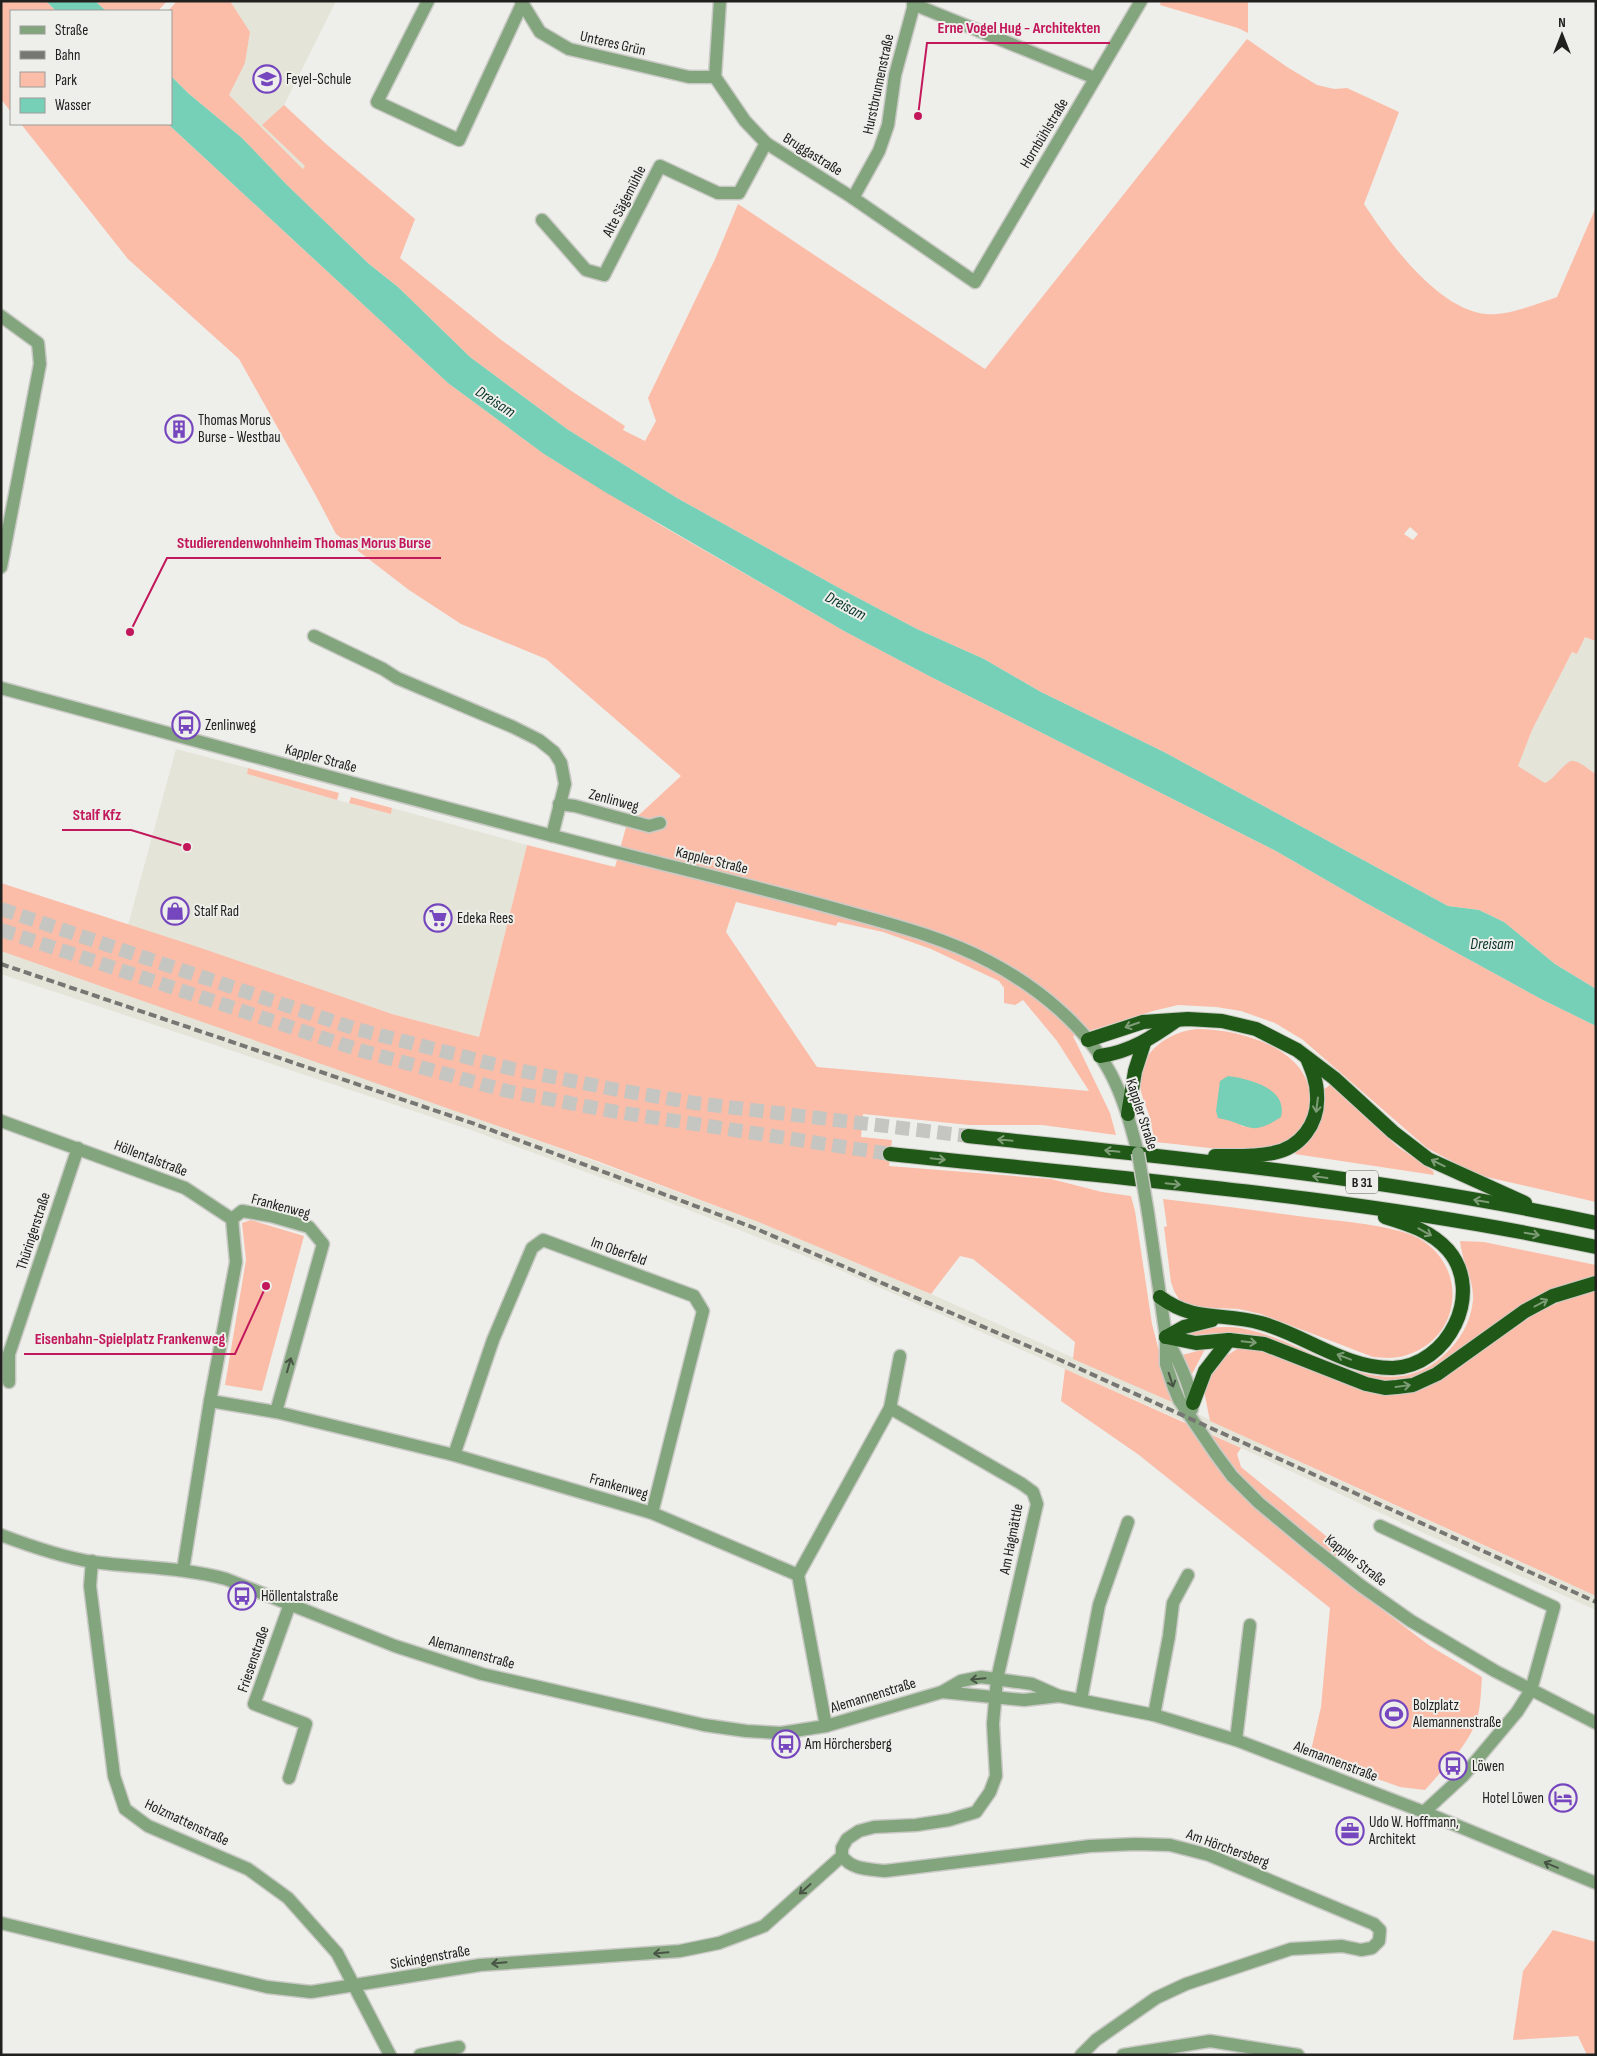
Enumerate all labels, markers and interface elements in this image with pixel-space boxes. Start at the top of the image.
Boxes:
legend [10,10,172,125]
north arrow [1537,10,1587,60]
callout: Erne Vogel Hug - Architekten [927,12,1110,43]
text: N [1558,14,1566,31]
text: Erne Vogel Hug - Architekten [938,19,1100,38]
text: Straße [55,21,88,40]
street label: Unteres Grün [578,27,648,60]
street label: Hurstbrunnenstraße [859,32,898,136]
text: Bahn [55,46,80,65]
school or university icon: Feyel-Schule [252,64,282,94]
place label: Feyel-Schule [286,70,351,89]
text: Park [55,71,77,90]
street label: Hornbühlstraße [1016,95,1073,172]
text: Wasser [55,96,92,115]
street label: Bruggastraße [779,129,846,180]
street label: Alte Sägemühle [598,162,651,241]
water label: Dreisam [472,383,519,422]
place label: Thomas Morus Burse - Westbau [198,411,281,447]
building icon: Thomas Morus Burse - Westbau [164,414,194,444]
callout: Studierendenwohnheim Thomas Morus Burse [167,527,441,558]
text: Studierendenwohnheim Thomas Morus Burse [177,534,431,553]
water label: Dreisam [822,588,869,625]
bus stop icon: Zenlinweg [171,710,201,740]
place label: Zenlinweg [205,716,256,735]
street label: Kappler Straße [283,740,359,777]
street label: Zenlinweg [587,785,641,816]
callout: Stalf Kfz [62,799,131,830]
text: Stalf Kfz [73,806,121,825]
street label: Kappler Straße [674,842,750,879]
shop icon: Stalf Rad [160,896,190,926]
place label: Stalf Rad [194,902,239,921]
supermarket icon: Edeka Rees [423,903,453,933]
place label: Edeka Rees [457,909,513,928]
water label: Dreisam [1470,935,1514,954]
one-way arrow [1125,1021,1140,1030]
street label: Kappler Straße [1121,1076,1162,1152]
one-way arrow [1311,1097,1321,1113]
one-way arrow [997,1135,1013,1145]
street label: Höllentalstraße [111,1136,190,1181]
one-way arrow [1104,1146,1120,1156]
one-way arrow [930,1154,946,1164]
one-way arrow [1431,1158,1446,1167]
road number: B 31 [1346,1170,1378,1194]
one-way arrow [1312,1172,1328,1182]
one-way arrow [1165,1179,1181,1189]
street label: Thüringerstraße [12,1190,55,1272]
street label: Frankenweg [249,1190,312,1223]
one-way arrow [1473,1195,1489,1205]
one-way arrow [1417,1227,1432,1237]
one-way arrow [1524,1229,1540,1239]
street label: Im Oberfeld [588,1233,649,1270]
one-way arrow [1533,1298,1548,1307]
callout: Eisenbahn-Spielplatz Frankenweg [24,1323,235,1354]
text: Eisenbahn-Spielplatz Frankenweg [35,1330,226,1349]
one-way arrow [1241,1337,1257,1347]
one-way arrow [1336,1351,1351,1360]
one-way arrow [285,1358,295,1374]
one-way arrow [1167,1372,1177,1388]
one-way arrow [1395,1381,1411,1391]
street label: Frankenweg [587,1469,650,1504]
street label: Am Hagmättle [995,1502,1028,1577]
street label: Kappler Straße [1321,1530,1391,1591]
bus stop icon: Höllentalstraße [227,1581,257,1611]
place label: Höllentalstraße [261,1587,338,1606]
street label: Friesenstraße [233,1624,274,1695]
street label: Alemannenstraße [426,1631,517,1674]
street label: Alemannenstraße [827,1673,918,1718]
one-way arrow [970,1674,986,1683]
place label: Bolzplatz Alemannenstraße [1412,1696,1501,1732]
sports icon: Bolzplatz Alemannenstraße [1379,1699,1409,1729]
bus stop icon: Am Hörchersberg [771,1729,801,1759]
place label: Am Hörchersberg [804,1735,892,1754]
street label: Alemannenstraße [1290,1736,1380,1786]
bus stop icon: Löwen [1438,1751,1468,1781]
place label: Löwen [1472,1757,1504,1776]
hotel icon: Hotel Löwen [1548,1783,1578,1813]
place label: Hotel Löwen [1482,1789,1544,1808]
street label: Holzmattenstraße [142,1795,232,1850]
place label: Udo W. Hoffmann, Architekt [1368,1813,1459,1849]
office icon: Udo W. Hoffmann, Architekt [1335,1816,1365,1846]
street label: Am Hörchersberg [1183,1824,1272,1872]
one-way arrow [1544,1859,1559,1869]
one-way arrow [799,1883,812,1894]
street label: Sickingenstraße [389,1941,471,1974]
one-way arrow [653,1948,669,1958]
one-way arrow [491,1959,507,1968]

